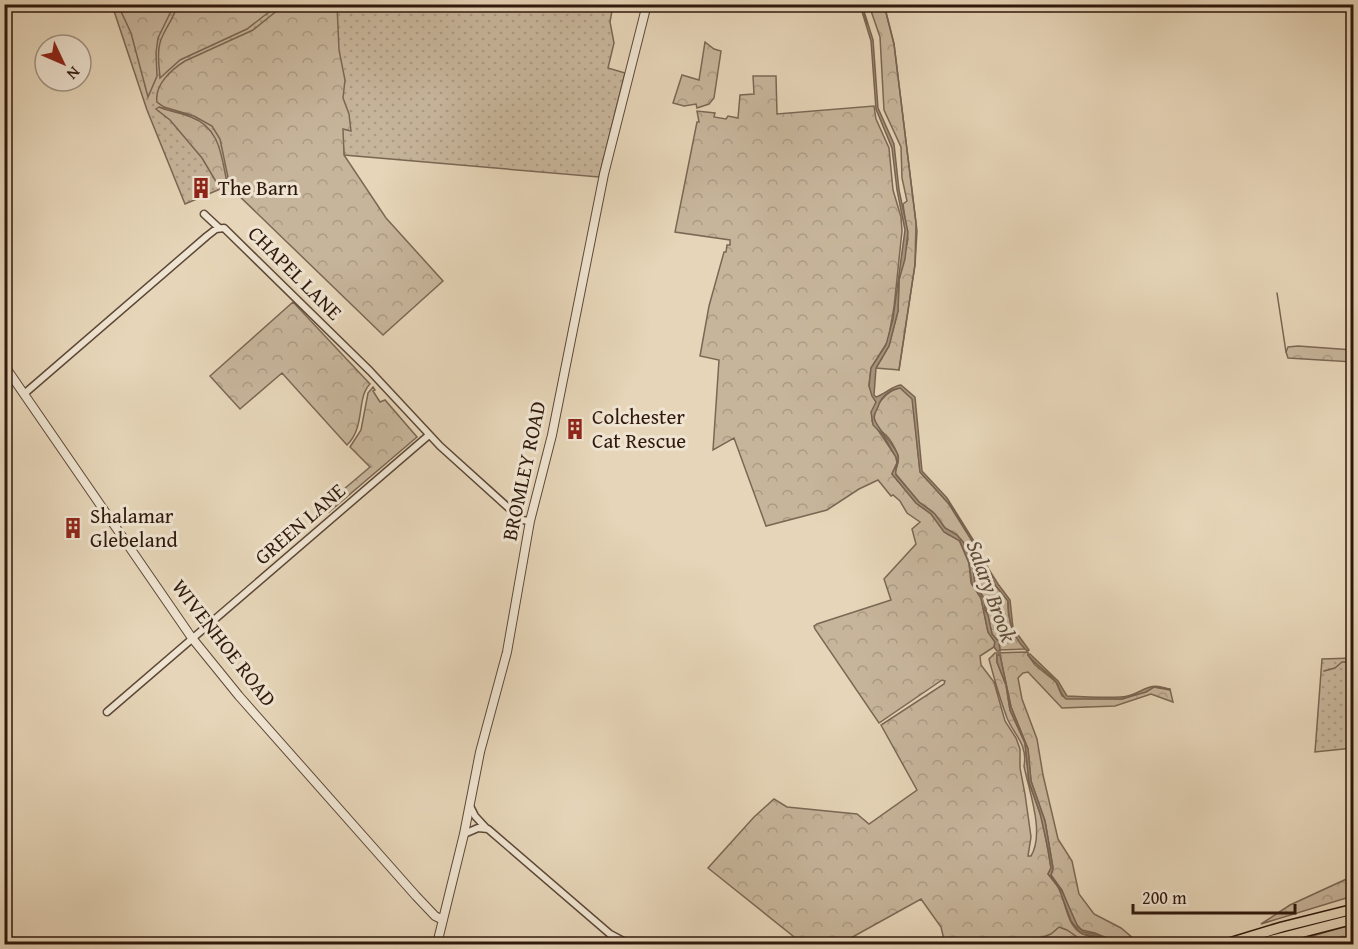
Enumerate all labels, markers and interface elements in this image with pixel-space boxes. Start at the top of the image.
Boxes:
north arrow [33,33,93,93]
text: N [61,61,86,86]
place label: The Barn [218,172,299,203]
building icon: The Barn [189,176,213,200]
street label: CHAPEL LANE [241,218,350,327]
street label: BROMLEY ROAD [494,398,553,543]
place label: Colchester Cat Rescue [592,401,686,456]
building icon: Colchester Cat Rescue [563,417,587,441]
street label: GREEN LANE [247,475,352,572]
place label: Shalamar Glebeland [90,500,178,555]
building icon: Shalamar Glebeland [61,516,85,540]
water label: Salary Brook [959,536,1026,647]
street label: WIVENHOE ROAD [165,572,284,713]
scale bar [1133,877,1295,915]
text: 200 m [1142,884,1187,911]

